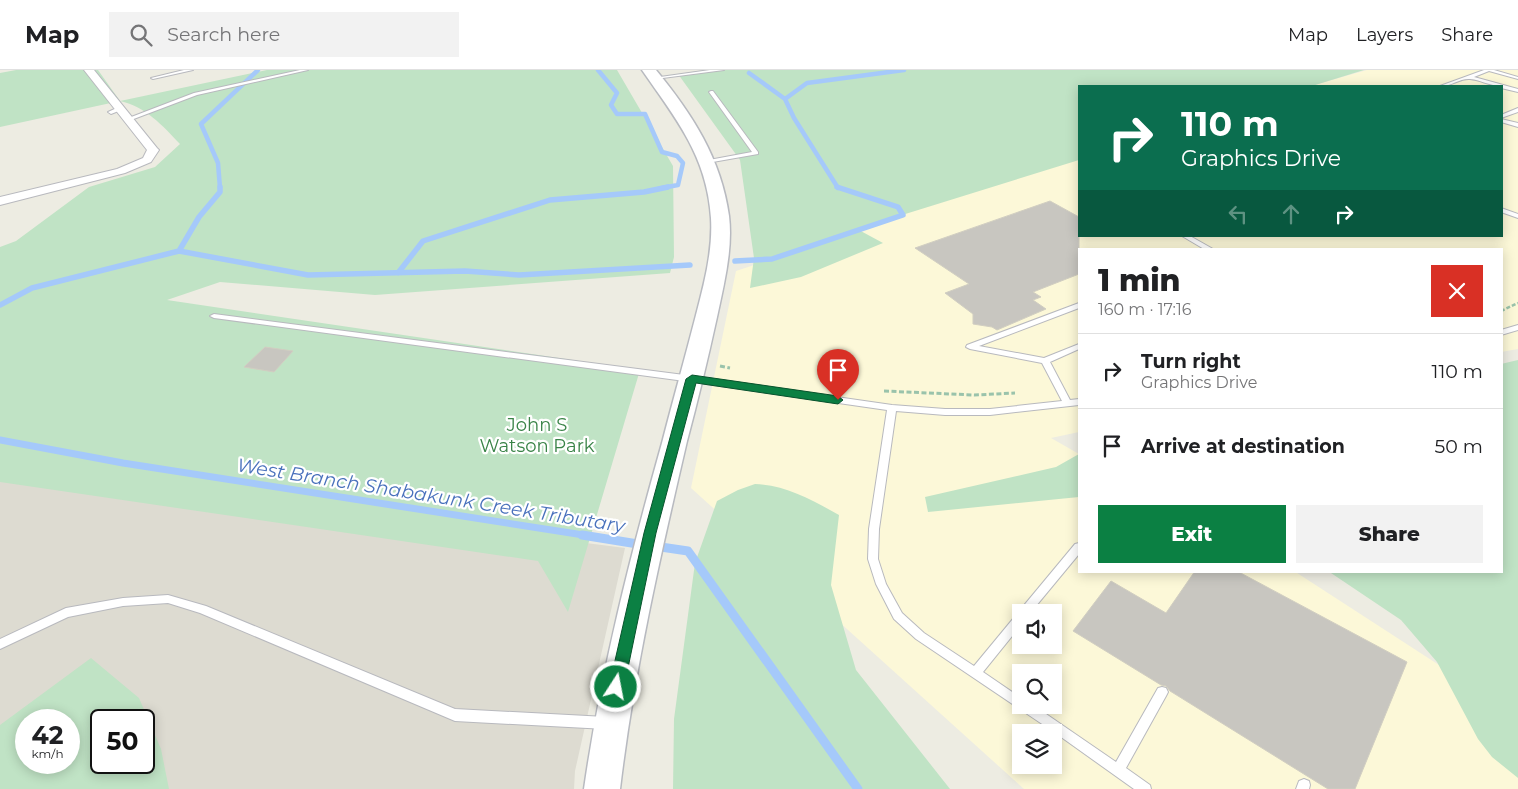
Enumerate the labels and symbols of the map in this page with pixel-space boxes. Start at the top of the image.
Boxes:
pin [817,349,859,400]
park label: John S Watson Park [479,414,595,457]
water label: West Branch Shabakunk Creek Tributary [235,453,628,538]
position arrow [589,660,641,712]
speed limit sign: 50 [90,709,155,774]

